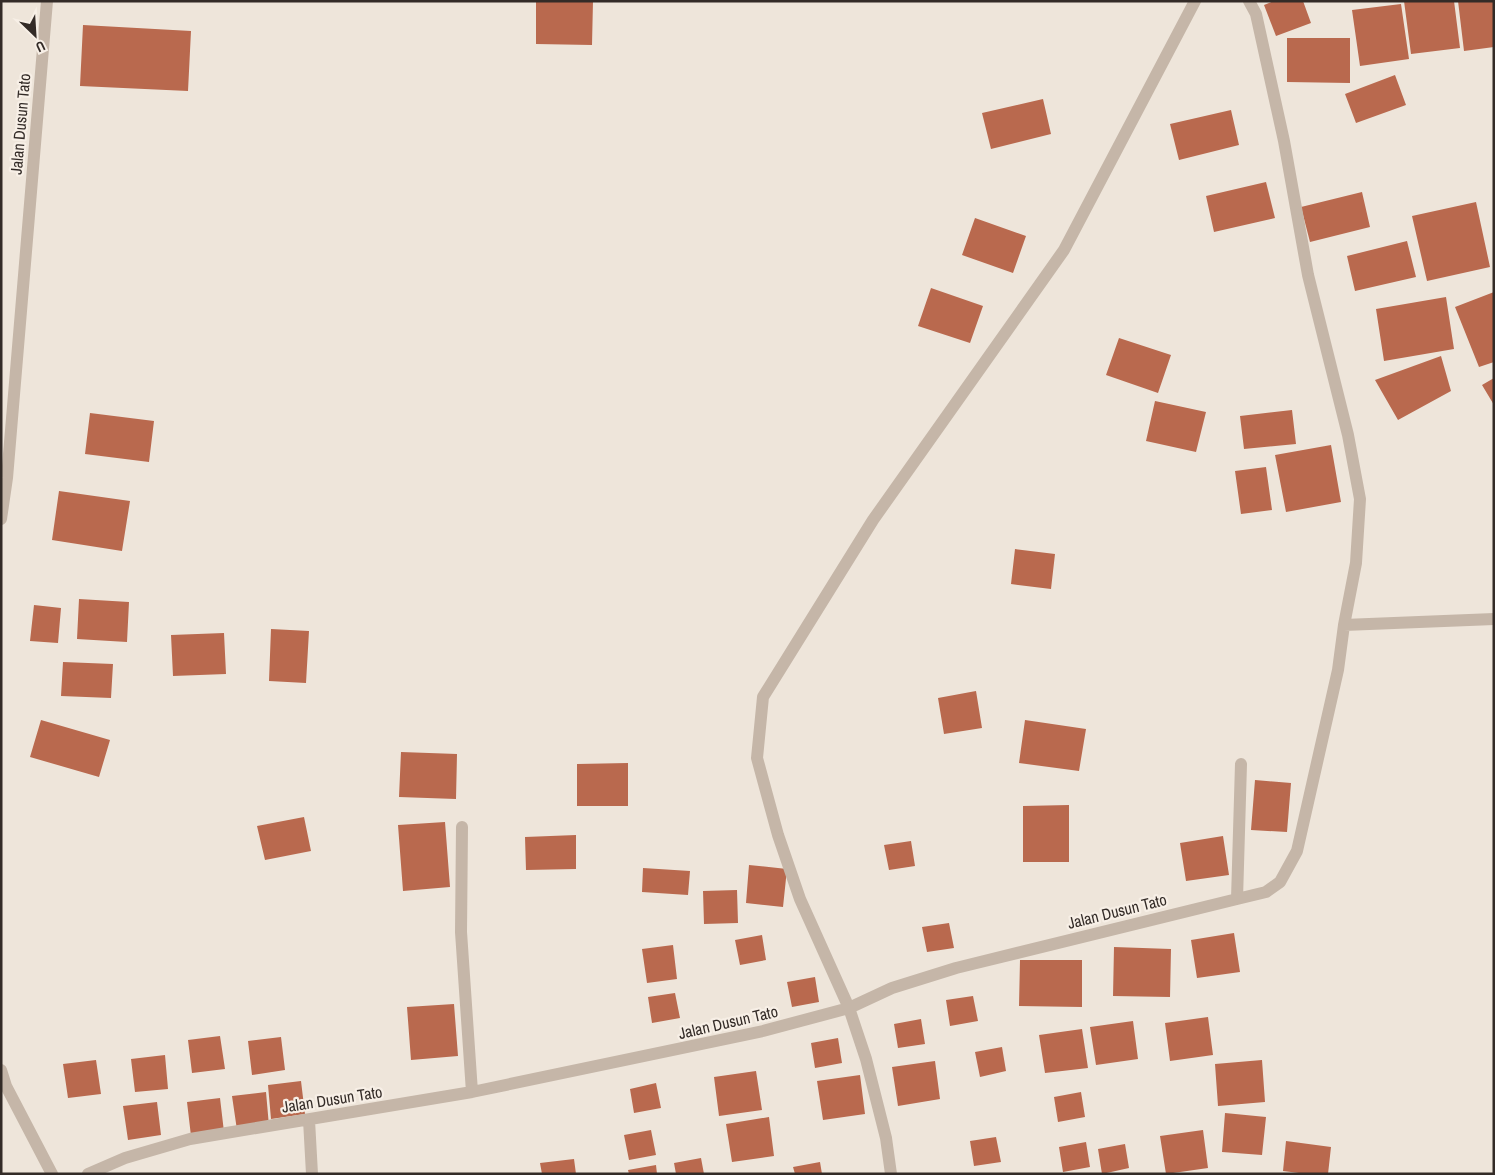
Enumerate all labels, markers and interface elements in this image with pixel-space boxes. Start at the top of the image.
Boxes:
north arrow [10,10,60,60]
text: U [33,37,48,57]
street label: Jalan Dusun Tato [5,73,35,175]
street label: Jalan Dusun Tato [1065,888,1169,934]
street label: Jalan Dusun Tato [676,1000,780,1044]
street label: Jalan Dusun Tato [280,1080,384,1118]

